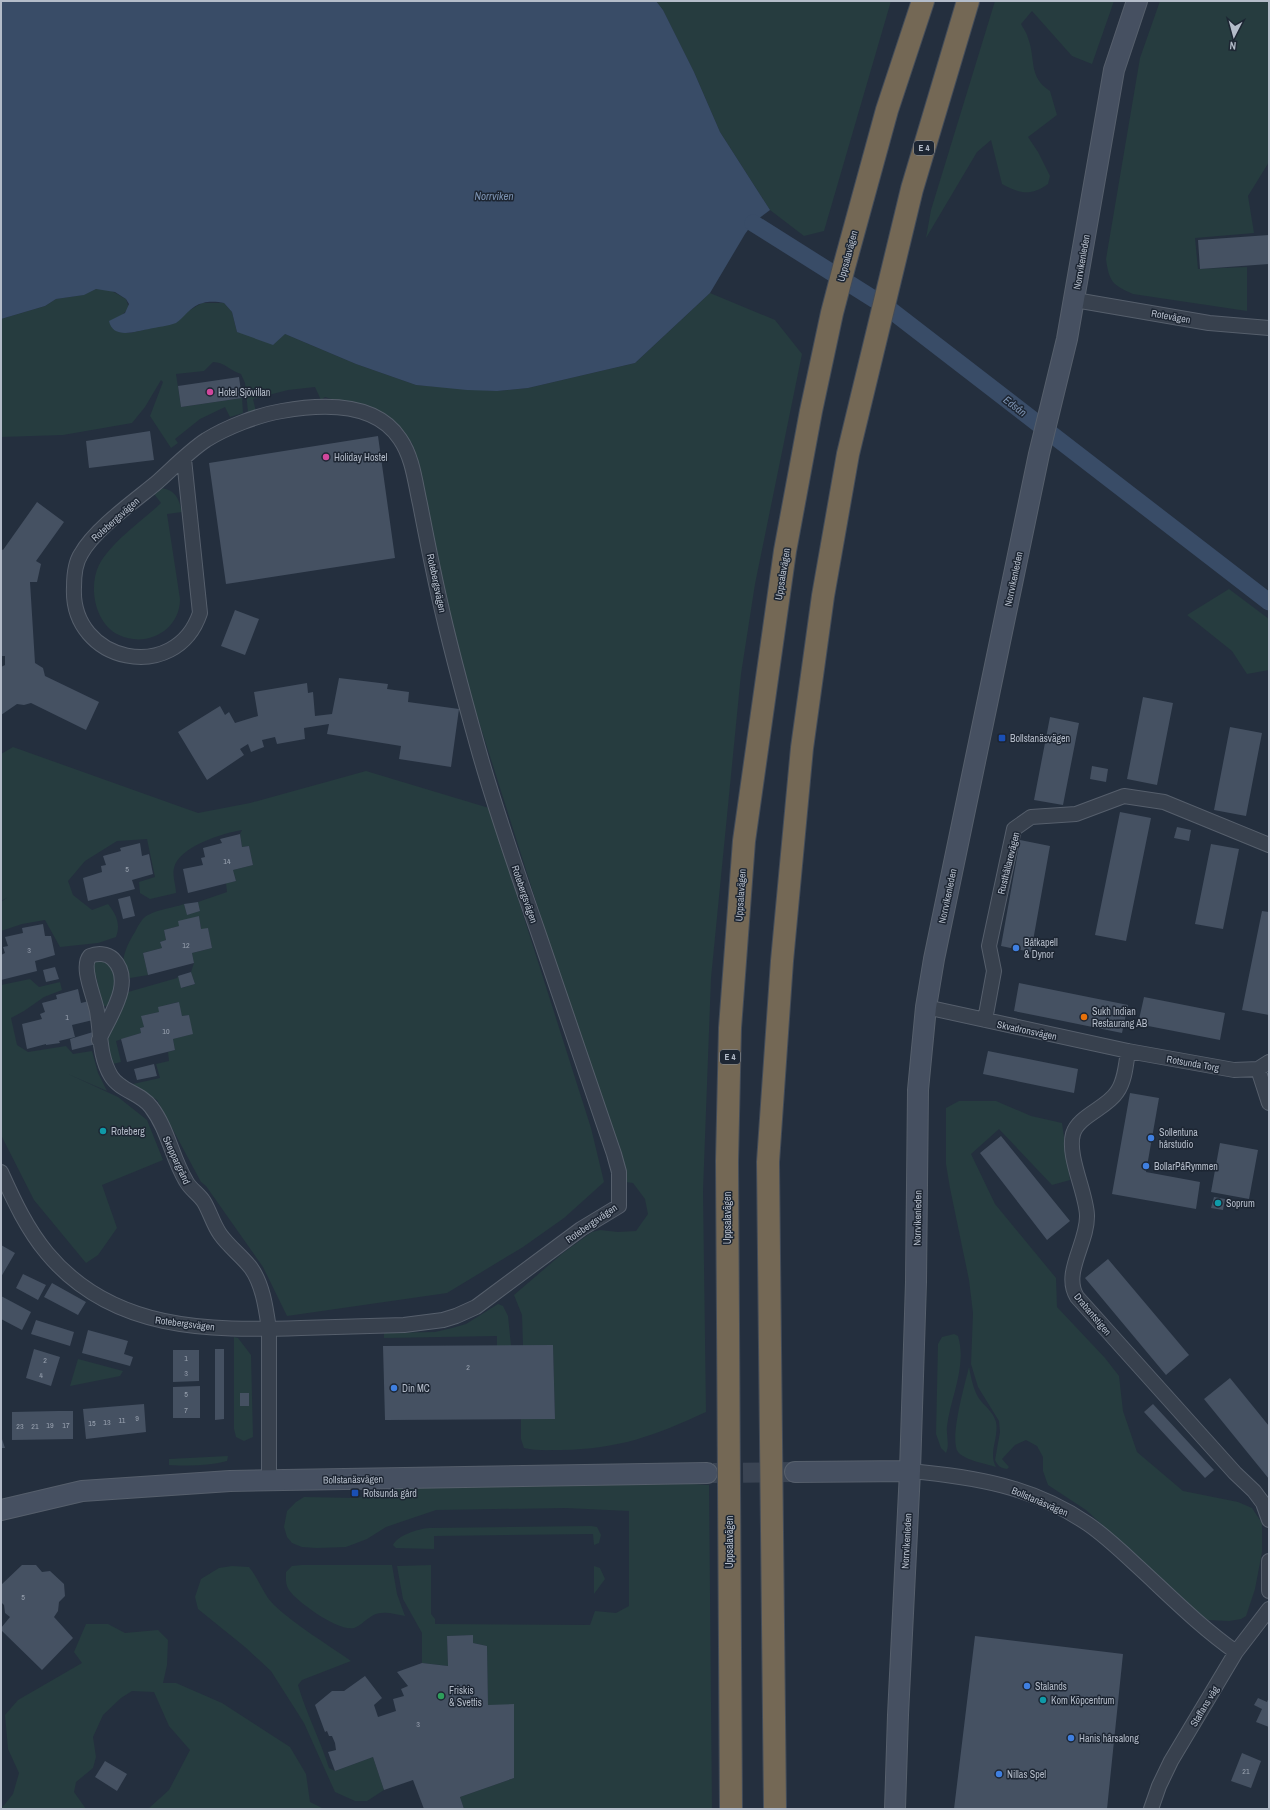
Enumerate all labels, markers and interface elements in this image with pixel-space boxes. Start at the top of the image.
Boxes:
north arrow [1214,16,1254,56]
text: N [1229,39,1237,53]
road number: E 4 [914,141,934,155]
water label: Norrviken [474,189,514,203]
street label: Uppsalavägen [834,229,861,283]
street label: Norrvikenleden [1070,234,1093,291]
street label: Rotevägen [1150,307,1192,326]
place label: Hotel Sjövillan [218,386,270,399]
marker: Hotel Sjövillan [205,387,215,397]
water label: Edsån [1001,393,1029,419]
place label: Holiday Hostel [334,451,387,464]
marker: Holiday Hostel [321,452,331,462]
street label: Rotebergsvägen [89,494,142,544]
street label: Uppsalavägen [772,547,793,601]
street label: Norrvikenleden [1001,551,1026,608]
street label: Rotebergsvägen [424,552,449,614]
place label: Bollstanäsvägen [1010,732,1070,745]
marker: Bollstanäsvägen [997,733,1007,743]
street label: Rusthållarevägen [994,831,1023,896]
house number: 14 [223,856,231,866]
house number: 5 [125,864,129,874]
street label: Rotebergsvägen [509,864,540,925]
street label: Uppsalavägen [732,868,749,922]
street label: Norrvikenleden [935,868,960,925]
place label: Båtkapell & Dynor [1024,936,1058,961]
house number: 12 [182,940,190,950]
marker: Båtkapell & Dynor [1011,943,1021,953]
house number: 3 [27,945,31,955]
place label: Sukh Indian Restaurang AB [1092,1005,1148,1030]
house number: 1 [65,1012,69,1022]
marker: Sukh Indian Restaurang AB [1079,1012,1089,1022]
street label: Skvadronsvägen [996,1018,1058,1043]
house number: 10 [162,1026,170,1036]
road number: E 4 [720,1050,740,1064]
street label: Rotsunda Torg [1166,1052,1221,1075]
place label: Roteberg [111,1125,145,1138]
marker: Roteberg [98,1126,108,1136]
place label: Sollentuna hårstudio [1159,1126,1198,1151]
marker: Sollentuna hårstudio [1146,1133,1156,1143]
street label: Skeppargränd [160,1134,193,1186]
place label: BollarPåRymmen [1154,1160,1218,1173]
marker: BollarPåRymmen [1141,1161,1151,1171]
street label: Norrvikenleden [911,1190,924,1246]
street label: Uppsalavägen [721,1192,734,1244]
place label: Soprum [1226,1197,1255,1210]
marker: Soprum [1213,1198,1223,1208]
street label: Rotebergsvägen [563,1201,620,1246]
street label: Drabantstigen [1071,1290,1114,1338]
street label: Rotebergsvägen [154,1313,216,1334]
house number: 1 [184,1353,188,1363]
house number: 2 [43,1355,47,1365]
house number: 2 [466,1362,470,1372]
house number: 3 [184,1368,188,1378]
house number: 4 [39,1370,43,1380]
place label: Din MC [402,1382,430,1395]
marker: Din MC [389,1383,399,1393]
house number: 5 [184,1389,188,1399]
house number: 7 [184,1405,188,1415]
house number: 9 [135,1413,139,1423]
house number: 11 [119,1415,126,1425]
house number: 13 [103,1417,111,1427]
house number: 15 [88,1418,96,1428]
house number: 19 [46,1420,54,1430]
house number: 17 [62,1420,70,1430]
house number: 23 [16,1421,24,1431]
house number: 21 [31,1421,39,1431]
street label: Bollstanäsvägen [323,1472,383,1487]
street label: Bollstanäsvägen [1010,1484,1070,1519]
place label: Rotsunda gård [363,1487,417,1500]
marker: Rotsunda gård [350,1488,360,1498]
street label: Norrvikenleden [899,1513,914,1569]
street label: Uppsalavägen [723,1516,736,1568]
house number: 5 [21,1592,25,1602]
place label: Stalands [1035,1680,1067,1693]
marker: Stalands [1022,1681,1032,1691]
street label: Staffans väg [1187,1683,1222,1729]
place label: Friskis & Svettis [449,1684,482,1709]
marker: Friskis & Svettis [436,1691,446,1701]
place label: Kom Köpcentrum [1051,1694,1115,1707]
marker: Kom Köpcentrum [1038,1695,1048,1705]
house number: 3 [416,1719,420,1729]
place label: Hanis hårsalong [1079,1732,1139,1745]
marker: Hanis hårsalong [1066,1733,1076,1743]
house number: 21 [1242,1766,1250,1776]
place label: Nillas Spel [1007,1768,1046,1781]
marker: Nillas Spel [994,1769,1004,1779]

